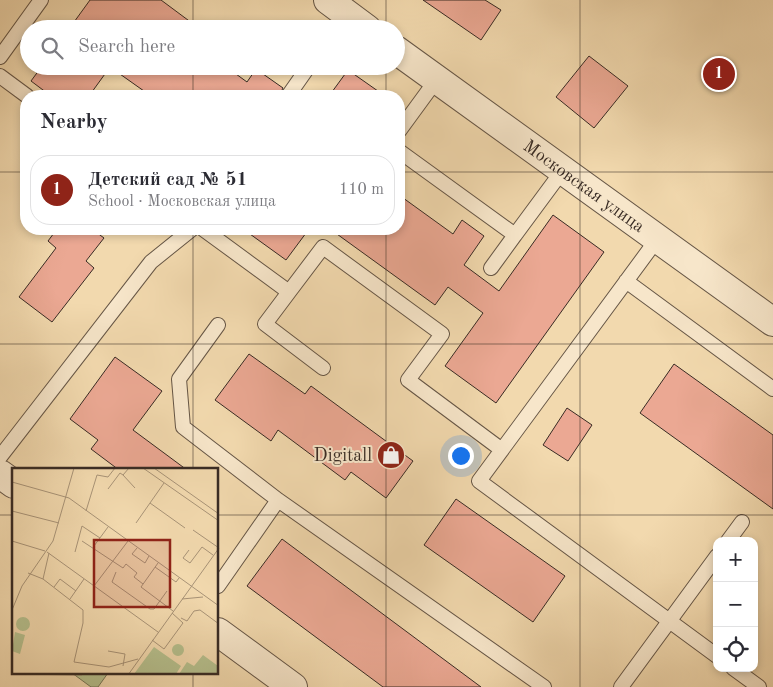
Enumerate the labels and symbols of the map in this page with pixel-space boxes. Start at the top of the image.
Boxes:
pin: 1 [703,55,735,93]
street label: Московская улица [520,137,648,236]
shop icon: Digitall [376,440,406,470]
your location [448,443,474,469]
place label: Digitall [314,447,372,465]
inset map [12,468,219,674]

